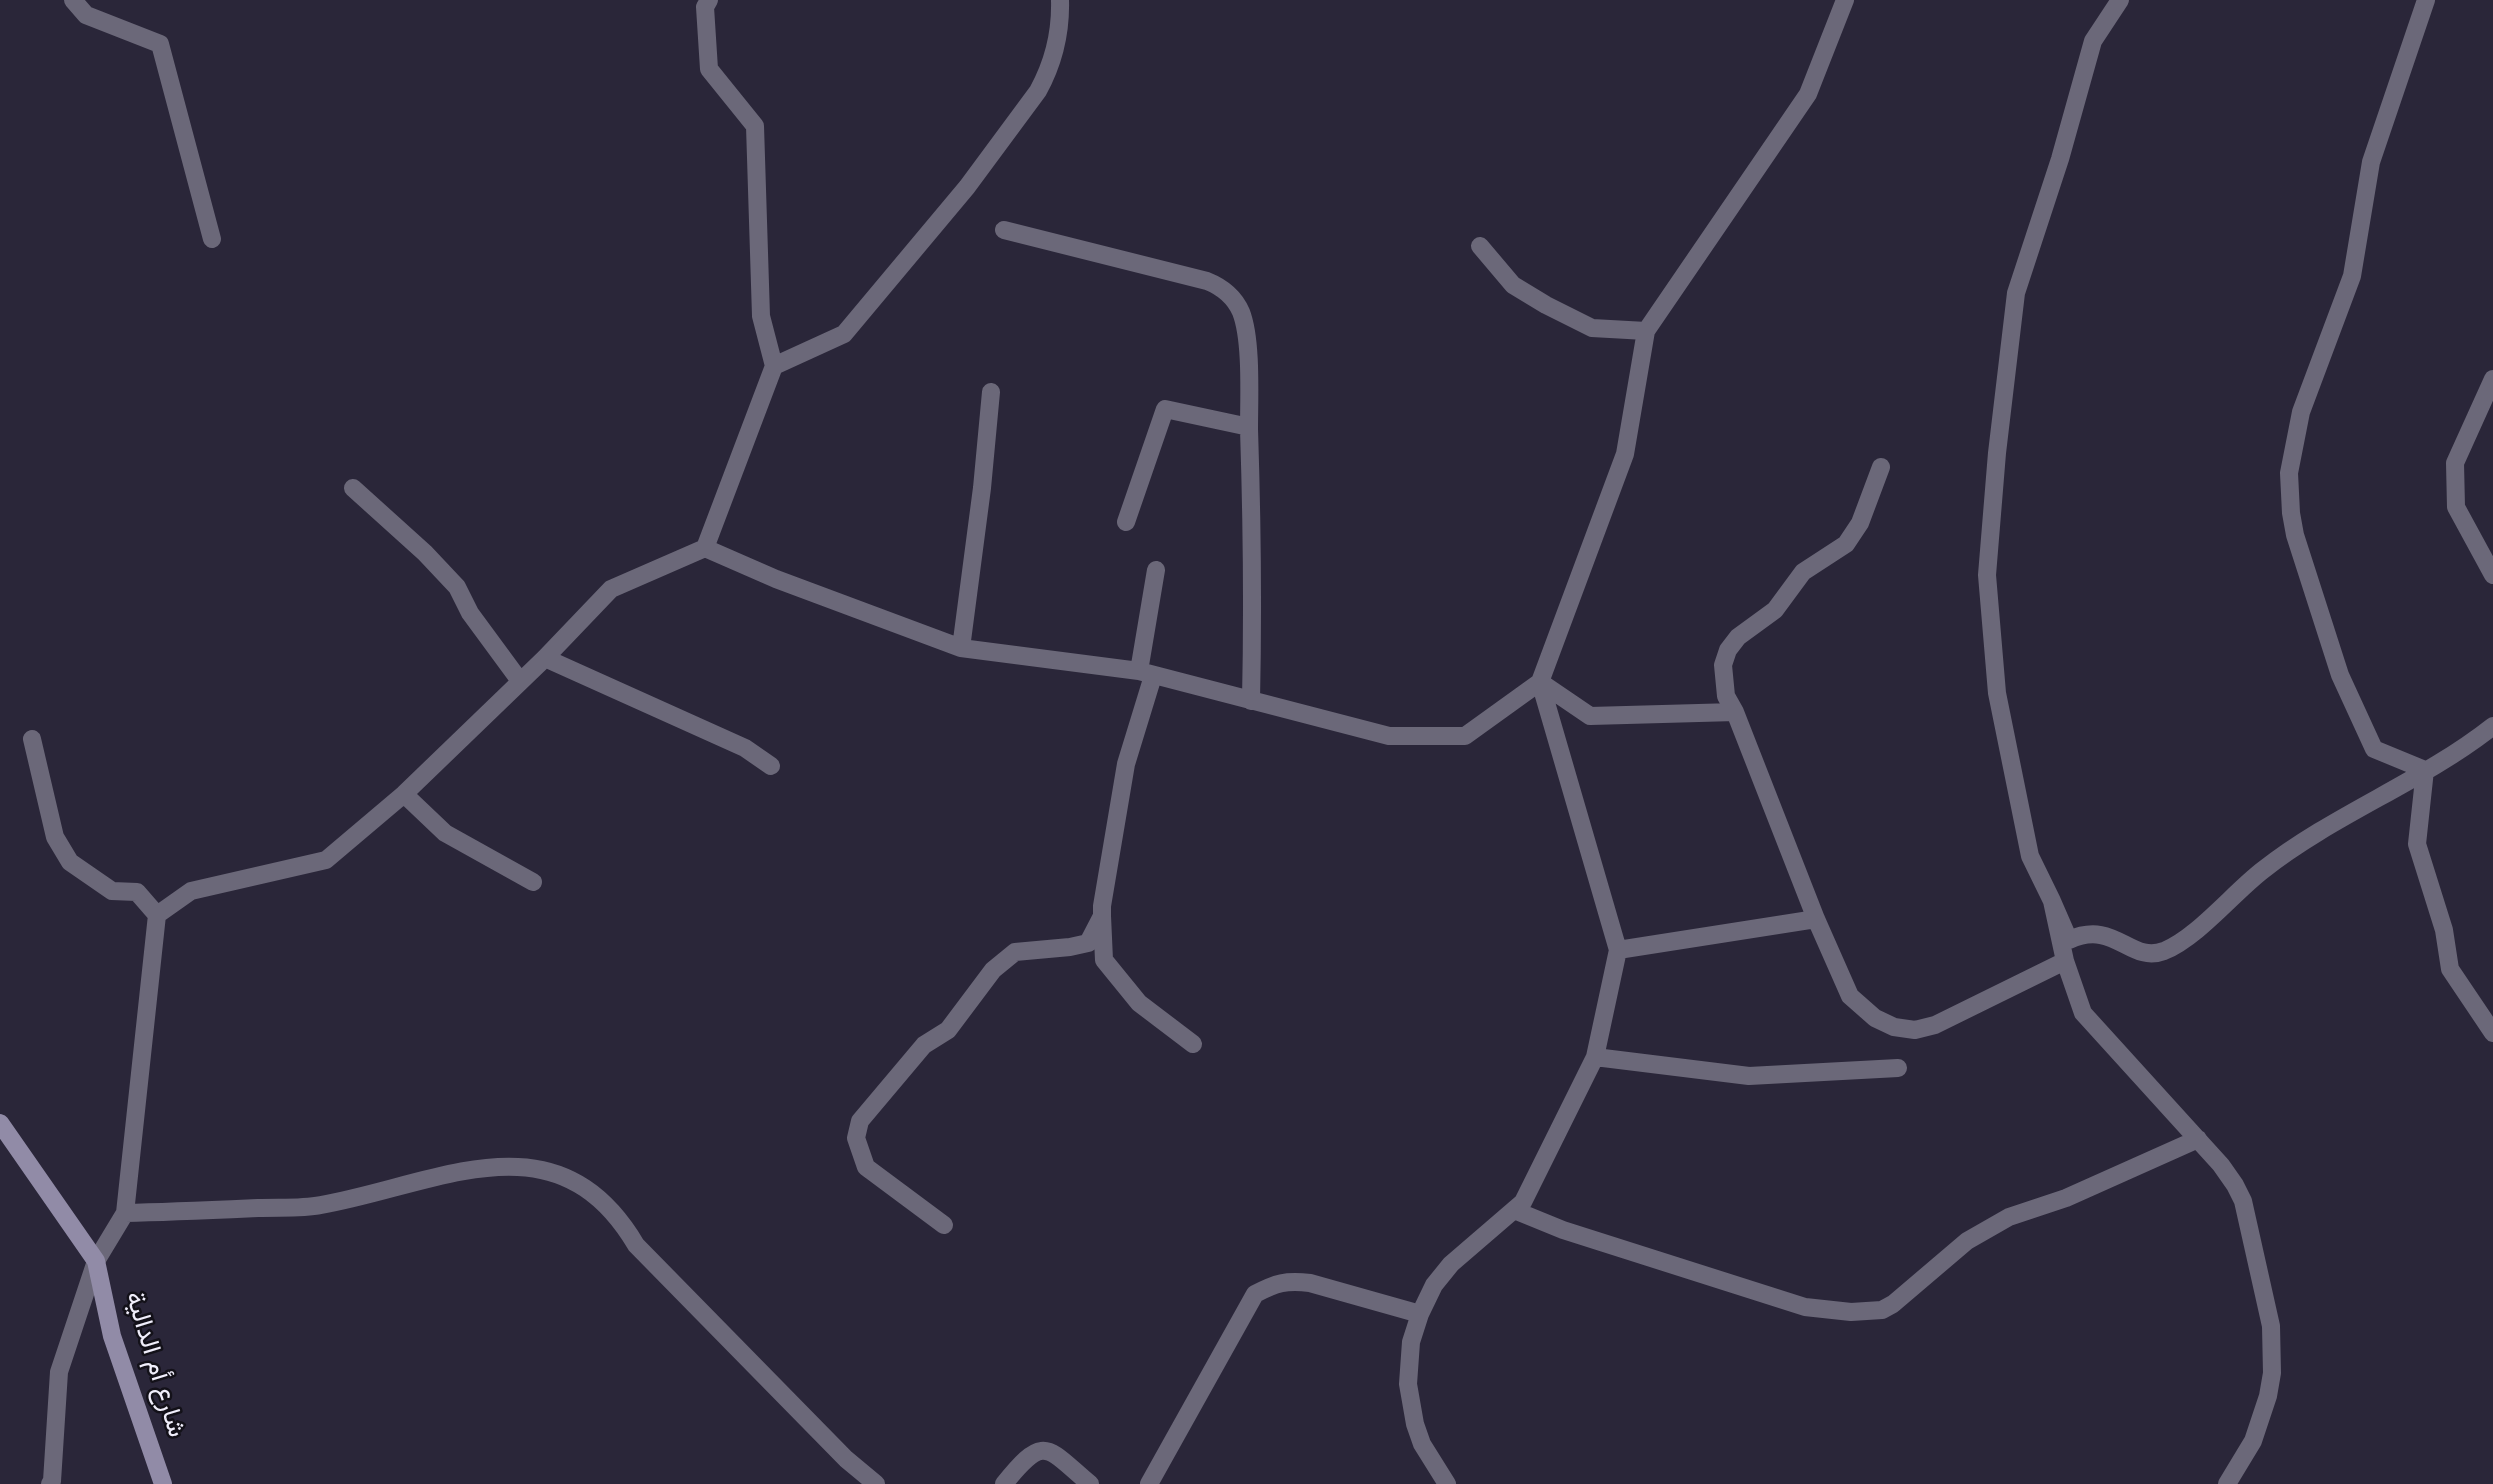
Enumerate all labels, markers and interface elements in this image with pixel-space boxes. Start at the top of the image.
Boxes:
street label: شارع أم الدالية [116,1288,190,1442]

